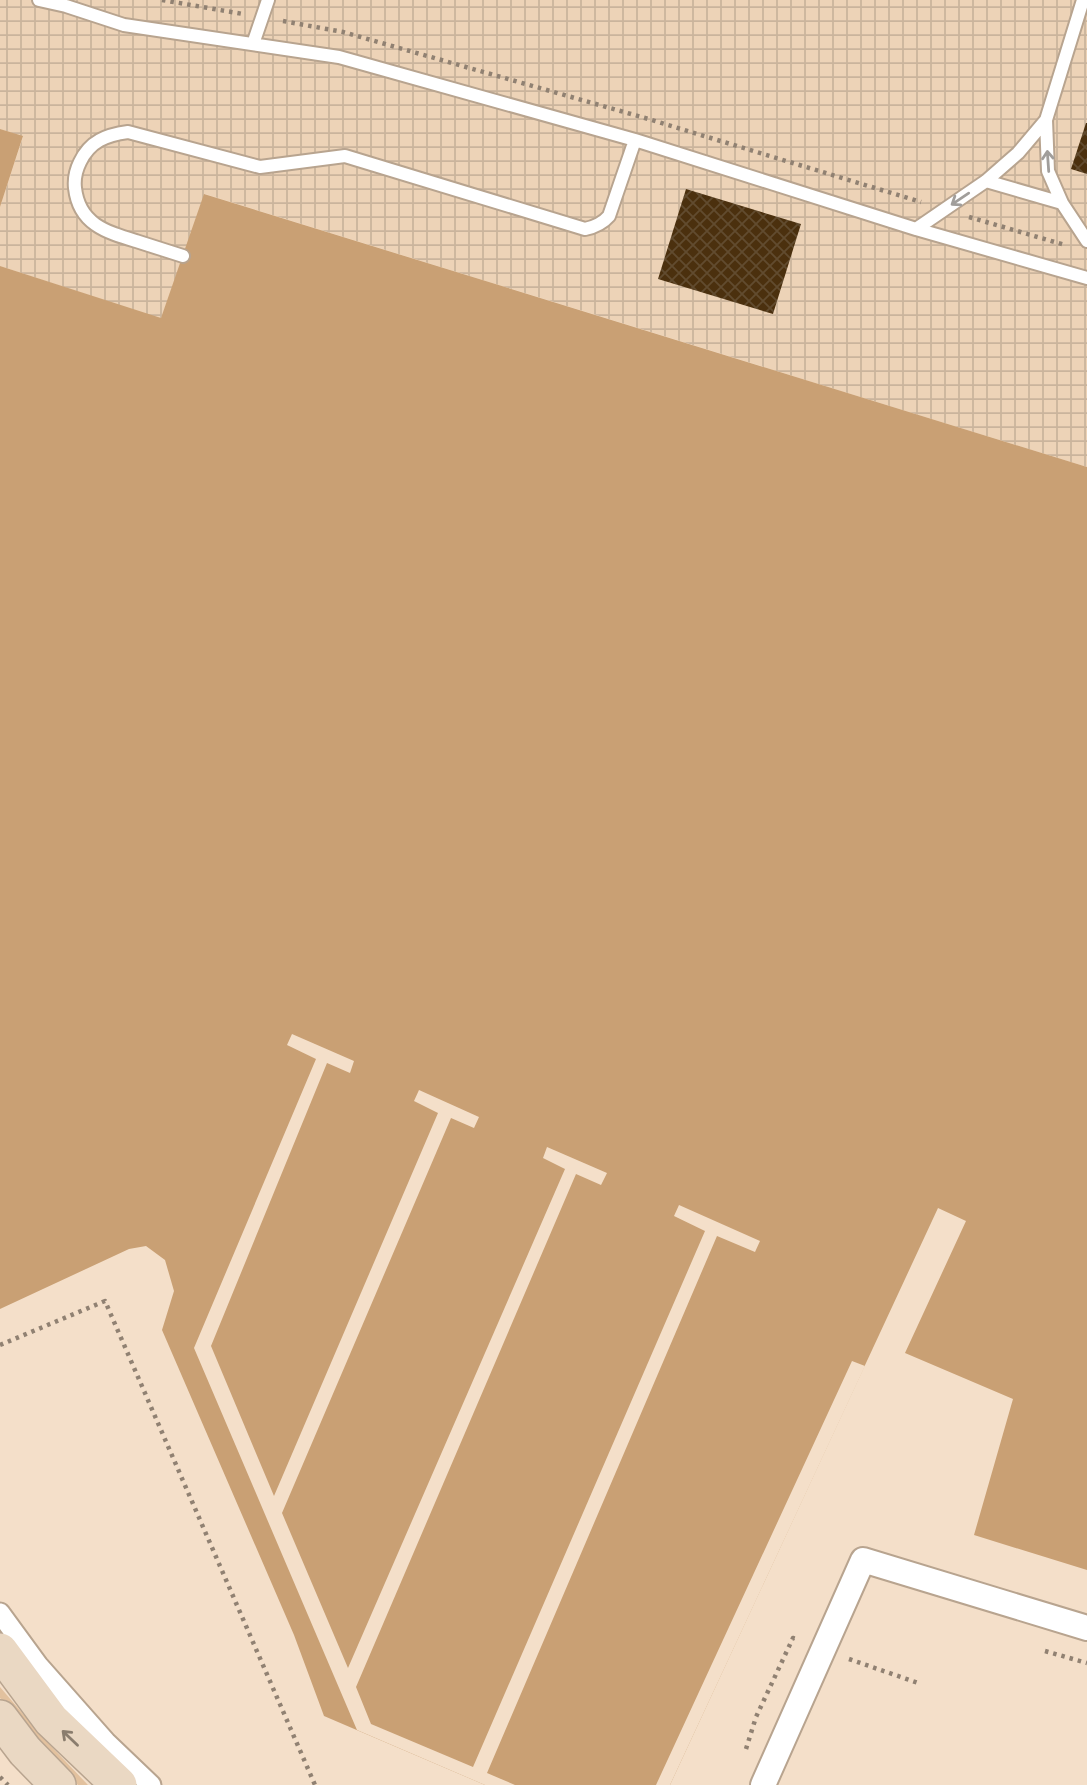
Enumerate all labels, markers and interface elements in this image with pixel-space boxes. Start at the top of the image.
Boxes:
one-way arrow [1041,150,1054,173]
one-way arrow [951,192,970,206]
one-way arrow [62,1729,79,1746]

